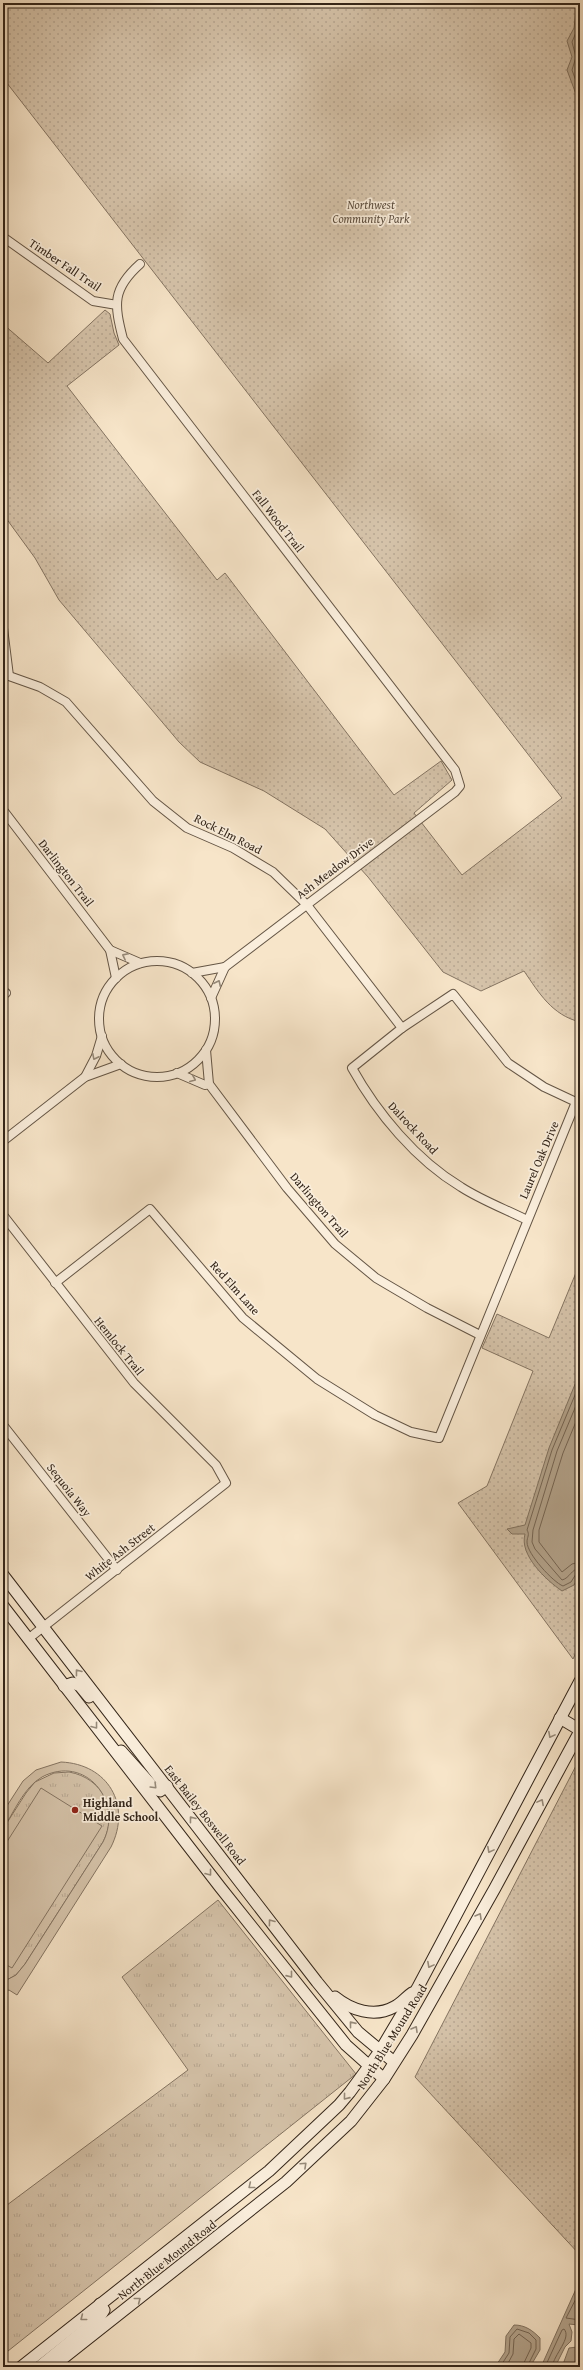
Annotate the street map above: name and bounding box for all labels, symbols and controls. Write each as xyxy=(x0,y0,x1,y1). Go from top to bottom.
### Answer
park label: Northwest Community Park xyxy=(332,196,410,227)
street label: Timber Fall Trail xyxy=(26,234,105,295)
street label: Fall Wood Trail xyxy=(248,486,309,556)
street label: Rock Elm Road xyxy=(191,809,266,858)
street label: Ash Meadow Drive xyxy=(292,833,377,902)
street label: Darlington Trail xyxy=(35,836,98,910)
one-way arrow xyxy=(122,953,129,961)
one-way arrow xyxy=(213,979,221,987)
one-way arrow xyxy=(92,1053,100,1060)
one-way arrow xyxy=(190,1075,197,1083)
street label: Dalrock Road xyxy=(385,1098,443,1158)
street label: Laurel Oak Drive xyxy=(514,1118,563,1201)
street label: Darlington Trail xyxy=(286,1169,353,1241)
street label: Red Elm Lane xyxy=(207,1257,264,1319)
street label: Hemlock Trail xyxy=(91,1313,149,1379)
street label: Sequoia Way xyxy=(43,1459,96,1520)
street label: White Ash Street xyxy=(81,1518,159,1584)
one-way arrow xyxy=(76,1669,83,1676)
one-way arrow xyxy=(90,1721,97,1728)
one-way arrow xyxy=(548,1731,556,1738)
street label: East Bailey Boswell Road xyxy=(161,1761,250,1869)
one-way arrow xyxy=(149,1781,156,1789)
place label: Highland Middle School xyxy=(83,1794,159,1825)
one-way arrow xyxy=(537,1799,544,1806)
marker: Highland Middle School xyxy=(70,1805,80,1815)
one-way arrow xyxy=(189,1817,196,1824)
one-way arrow xyxy=(488,1846,495,1853)
one-way arrow xyxy=(204,1868,211,1875)
one-way arrow xyxy=(474,1913,482,1920)
one-way arrow xyxy=(269,1920,276,1927)
one-way arrow xyxy=(427,1961,435,1968)
one-way arrow xyxy=(285,1970,292,1977)
street label: North Blue Mound Road xyxy=(352,1981,431,2092)
one-way arrow xyxy=(349,2021,356,2029)
one-way arrow xyxy=(410,2026,417,2033)
one-way arrow xyxy=(343,2092,350,2099)
one-way arrow xyxy=(299,2163,307,2170)
one-way arrow xyxy=(249,2181,256,2188)
street label: North Blue Mound Road xyxy=(114,2215,220,2303)
one-way arrow xyxy=(133,2298,140,2305)
one-way arrow xyxy=(80,2313,87,2320)

